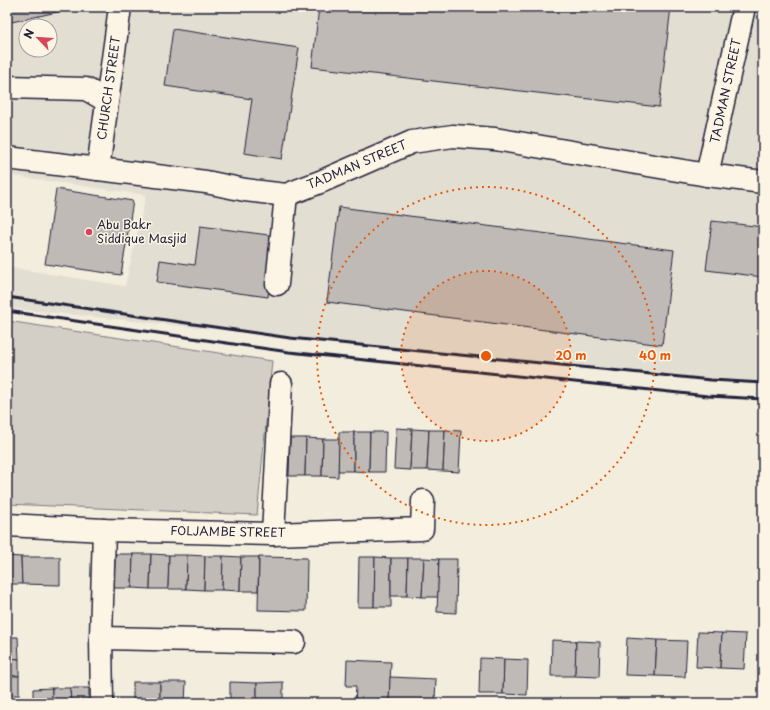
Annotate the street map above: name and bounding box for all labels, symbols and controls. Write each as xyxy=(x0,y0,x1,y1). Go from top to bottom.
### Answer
north arrow xyxy=(18,18,58,58)
text: N xyxy=(19,26,38,41)
street label: CHURCH STREET xyxy=(92,34,124,141)
street label: TADMAN STREET xyxy=(705,36,745,145)
street label: TADMAN STREET xyxy=(304,135,410,193)
place label: Abu Bakr Siddique Masjid xyxy=(97,215,187,247)
marker: Abu Bakr Siddique Masjid xyxy=(84,227,94,237)
text: 20 m xyxy=(555,346,587,364)
text: 40 m xyxy=(639,346,671,364)
centre of rings xyxy=(479,349,493,363)
street label: FOLJAMBE STREET xyxy=(170,521,287,541)

